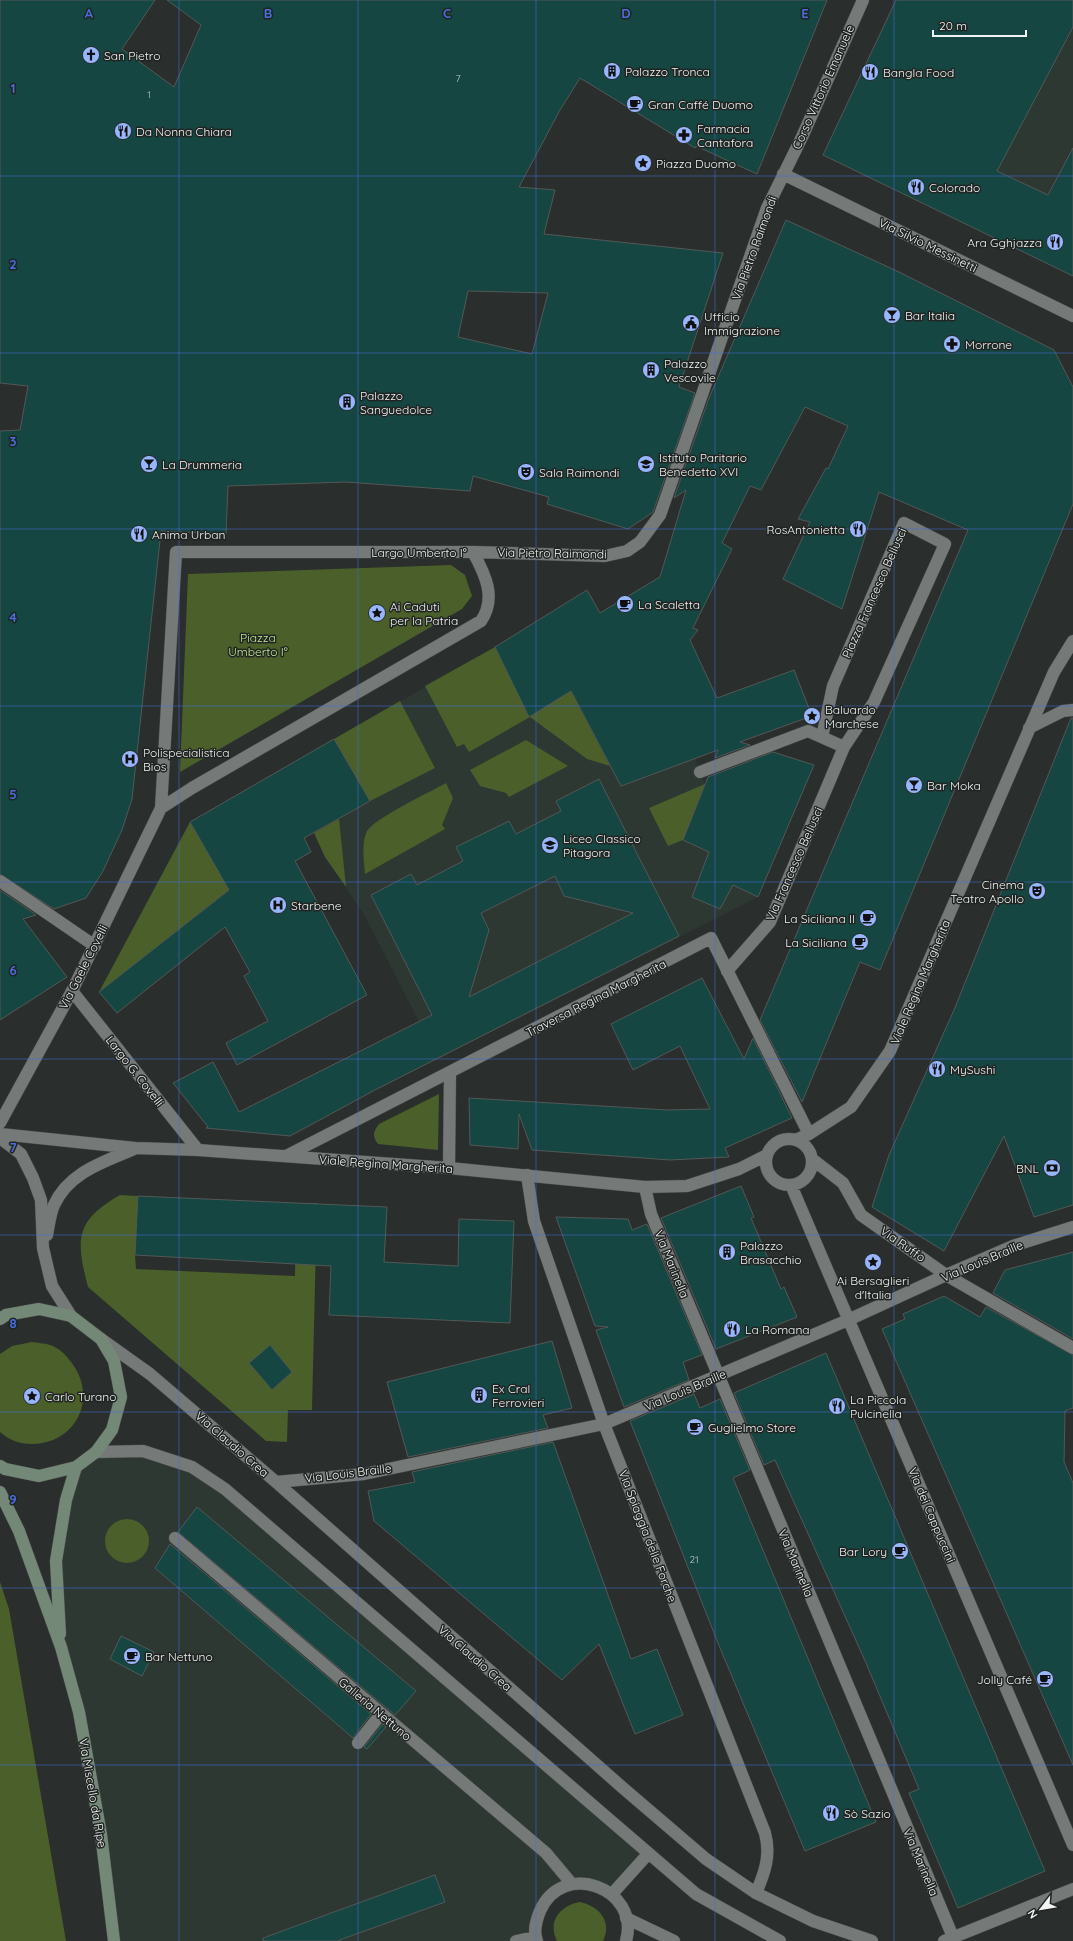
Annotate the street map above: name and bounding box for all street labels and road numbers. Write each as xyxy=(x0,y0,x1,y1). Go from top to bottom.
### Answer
street label: Corso Vittorio Emanuele xyxy=(789,22,857,151)
street label: Via Pietro Raimondi xyxy=(728,194,780,302)
street label: Via Silvio Messinetti xyxy=(877,215,979,275)
street label: Piazza Francesco Bellusci xyxy=(838,526,910,660)
street label: Largo Umberto I° xyxy=(371,545,467,560)
street label: Via Pietro Raimondi xyxy=(497,545,607,561)
street label: Via Francesco Bellusci xyxy=(762,805,826,923)
street label: Viale Regina Margherita xyxy=(887,917,953,1047)
street label: Via Gaele Covelli xyxy=(55,922,111,1012)
street label: Traversa Regina Margherita xyxy=(523,956,669,1040)
street label: Largo G. Covelli xyxy=(103,1033,167,1109)
street label: Viale Regina Margherita xyxy=(319,1152,453,1176)
street label: Via Ruffo xyxy=(878,1223,928,1265)
street label: Via Marinella xyxy=(652,1228,692,1300)
street label: Via Louis Braille xyxy=(939,1237,1025,1285)
street label: Via Louis Braille xyxy=(642,1366,728,1414)
street label: Via Claudio Crea xyxy=(192,1408,272,1480)
street label: Via Louis Braille xyxy=(304,1460,392,1486)
street label: Via dei Cappuccini xyxy=(905,1465,959,1565)
street label: Via Spiaggia delle Forche xyxy=(616,1468,680,1605)
street label: Via Marinella xyxy=(775,1527,817,1599)
street label: Via Claudio Crea xyxy=(435,1622,515,1694)
street label: Galleria Nettuno xyxy=(336,1674,414,1744)
street label: Via Miscello da Ripe xyxy=(76,1737,110,1849)
street label: Via Marinella xyxy=(900,1826,942,1898)

